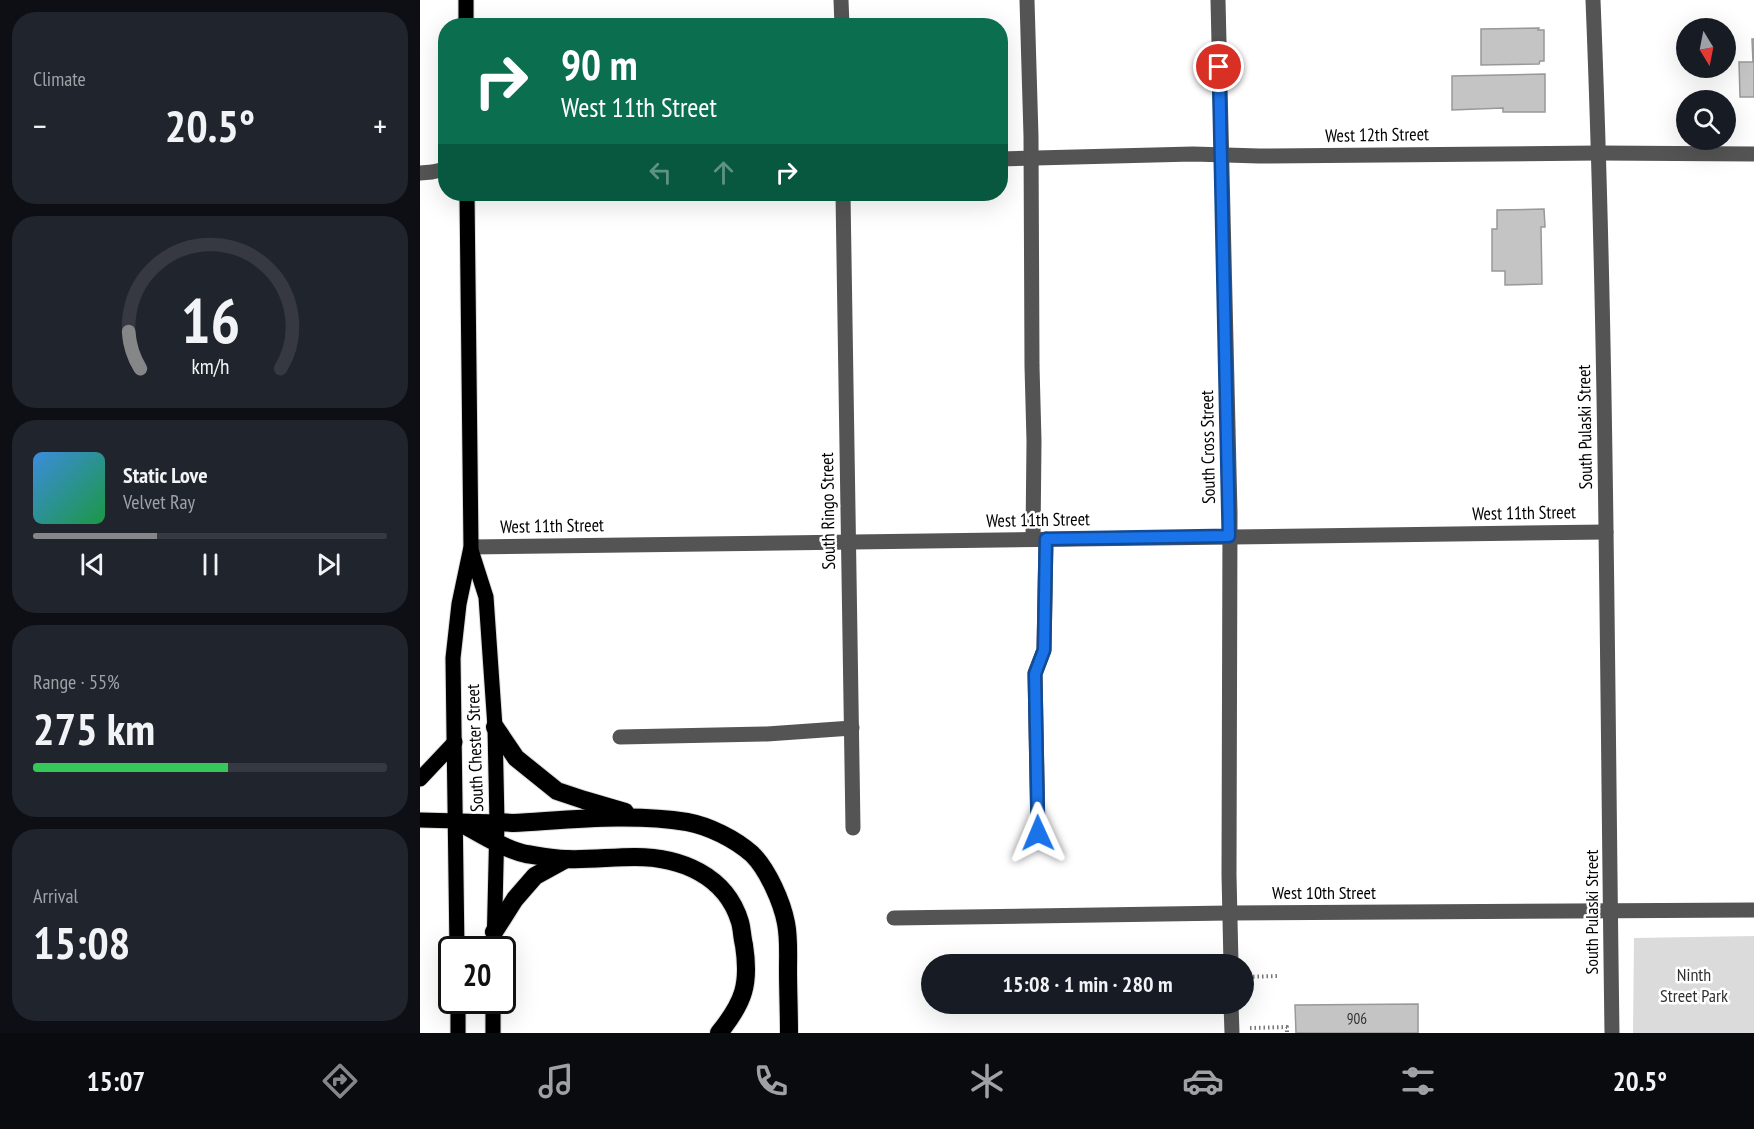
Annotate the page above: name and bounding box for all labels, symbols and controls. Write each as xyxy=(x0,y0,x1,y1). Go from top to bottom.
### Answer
north arrow xyxy=(1676,18,1736,78)
map controls xyxy=(1676,18,1736,150)
text: 90 m xyxy=(561,37,638,92)
pin xyxy=(1193,41,1244,92)
icon: right xyxy=(462,42,540,120)
icon: arrive xyxy=(1202,50,1235,83)
text: Climate xyxy=(33,66,86,92)
text: West 11th Street xyxy=(561,90,717,124)
button: search xyxy=(1676,90,1736,150)
text: 20.5° xyxy=(165,96,255,154)
text: − xyxy=(33,104,47,147)
text: + xyxy=(373,104,387,147)
street label: West 12th Street xyxy=(1325,122,1429,147)
icon: left xyxy=(644,156,677,189)
icon: ahead xyxy=(707,156,740,189)
icon: right xyxy=(770,156,803,189)
text: 16 xyxy=(180,279,240,360)
text: km/h xyxy=(191,353,229,381)
street label: South Pulaski Street xyxy=(1572,364,1597,490)
street label: South Cross Street xyxy=(1195,390,1220,504)
street label: South Ringo Street xyxy=(815,452,840,570)
text: Static Love xyxy=(123,461,208,489)
text: Velvet Ray xyxy=(123,489,195,515)
street label: West 11th Street xyxy=(1472,500,1576,525)
street label: West 11th Street xyxy=(986,507,1090,532)
street label: West 11th Street xyxy=(500,513,604,538)
icon: previous xyxy=(76,548,109,581)
icon: pause xyxy=(194,548,227,581)
icon: next xyxy=(312,548,345,581)
text: Range · 55% xyxy=(33,669,120,695)
street label: South Chester Street xyxy=(461,684,488,812)
text: 275 km xyxy=(33,699,155,757)
position arrow xyxy=(1006,801,1070,865)
street label: South Pulaski Street xyxy=(1580,850,1603,974)
street label: West 10th Street xyxy=(1272,881,1376,904)
text: Arrival xyxy=(33,883,78,909)
text: 15:08 xyxy=(33,913,130,971)
speed limit sign: 20 xyxy=(438,936,516,1014)
park label: Ninth Street Park xyxy=(1660,963,1728,1007)
text: 15:08 · 1 min · 280 m xyxy=(1002,970,1173,998)
house number: 906 xyxy=(1347,1009,1367,1028)
icon: directions xyxy=(319,1060,361,1102)
icon: music xyxy=(535,1060,577,1102)
icon: phone xyxy=(750,1060,792,1102)
icon: climate xyxy=(966,1060,1008,1102)
icon: car xyxy=(1182,1060,1224,1102)
icon: filters xyxy=(1397,1060,1439,1102)
text: 15:07 xyxy=(87,1064,145,1098)
text: 20.5° xyxy=(1613,1064,1667,1098)

